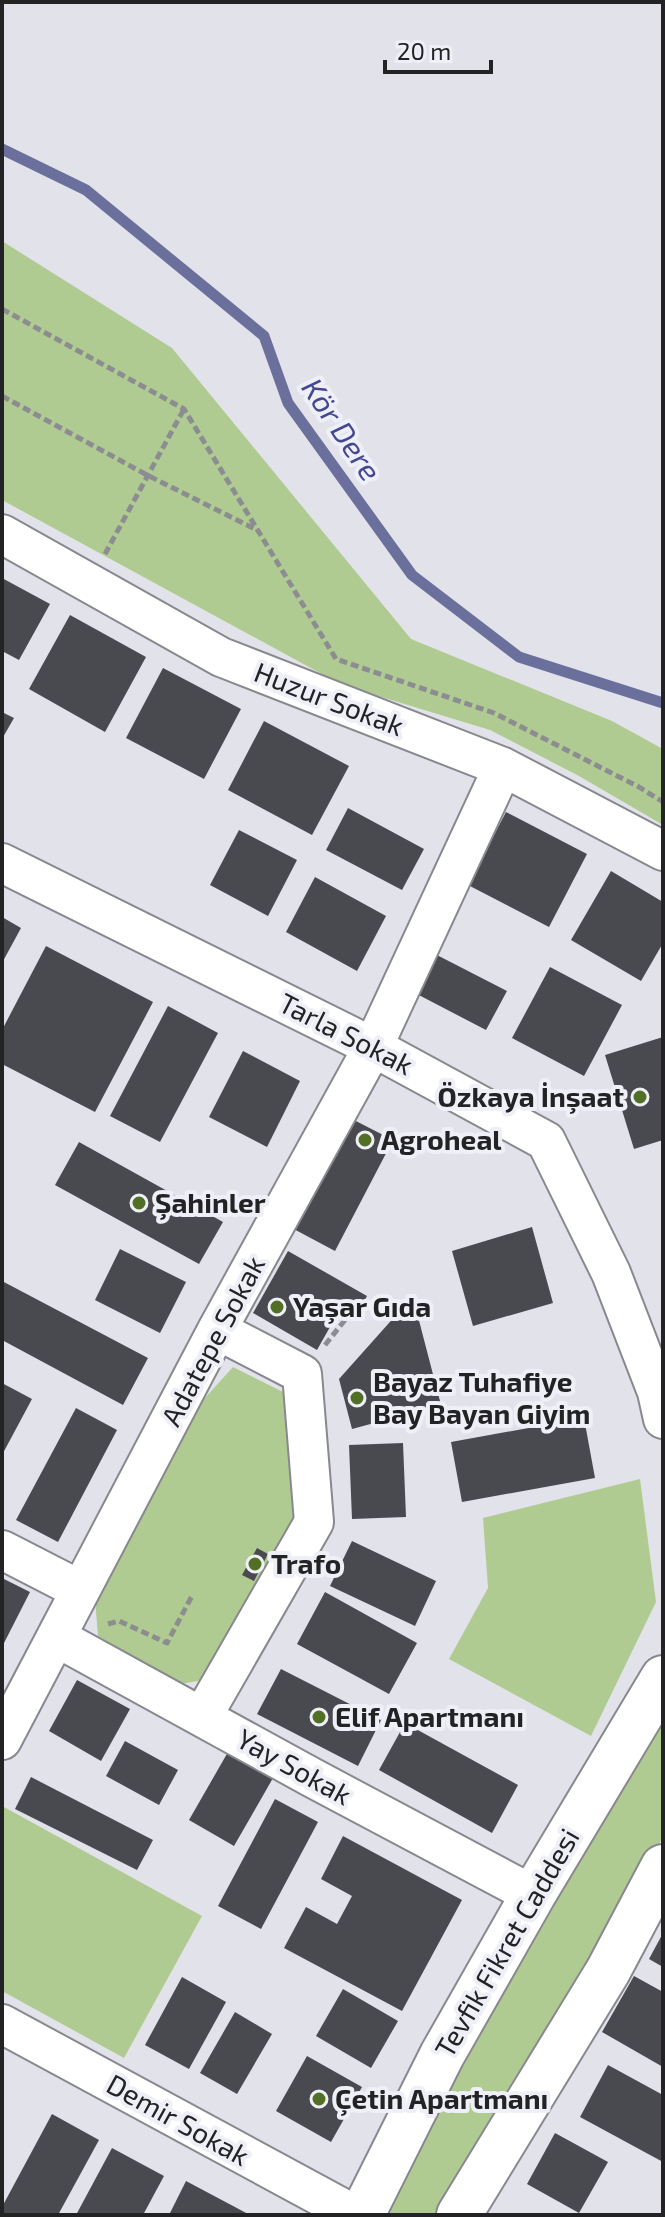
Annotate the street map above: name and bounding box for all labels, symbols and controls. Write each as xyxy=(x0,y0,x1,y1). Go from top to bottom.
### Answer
scale bar xyxy=(385,24,491,74)
text: 20 m xyxy=(397,36,451,65)
water label: Kör Dere xyxy=(295,371,390,487)
street label: Huzur Sokak xyxy=(250,654,409,742)
street label: Tarla Sokak xyxy=(274,985,419,1081)
place label: Özkaya İnşaat xyxy=(438,1079,624,1114)
marker: Özkaya İnşaat xyxy=(631,1088,649,1106)
place label: Agroheal xyxy=(381,1122,502,1156)
marker: Agroheal xyxy=(356,1131,374,1149)
place label: Şahinler xyxy=(155,1185,266,1220)
marker: Şahinler xyxy=(130,1194,148,1212)
street label: Adatepe Sokak xyxy=(153,1250,271,1431)
place label: Yaşar Gıda xyxy=(293,1289,431,1324)
marker: Yaşar Gıda xyxy=(268,1298,286,1316)
place label: Bayaz Tuhafiye Bay Bayan Giyim xyxy=(373,1364,590,1430)
marker: Bayaz Tuhafiye Bay Bayan Giyim xyxy=(348,1389,366,1407)
place label: Trafo xyxy=(271,1546,341,1580)
marker: Trafo xyxy=(246,1555,264,1573)
place label: Elif Apartmanı xyxy=(335,1699,524,1733)
marker: Elif Apartmanı xyxy=(310,1708,328,1726)
street label: Yay Sokak xyxy=(231,1721,358,1811)
street label: Tevfik Fikret Caddesi xyxy=(427,1822,586,2063)
street label: Demir Sokak xyxy=(101,2066,256,2172)
place label: Çetin Apartmanı xyxy=(335,2081,548,2116)
marker: Çetin Apartmanı xyxy=(310,2090,328,2108)

